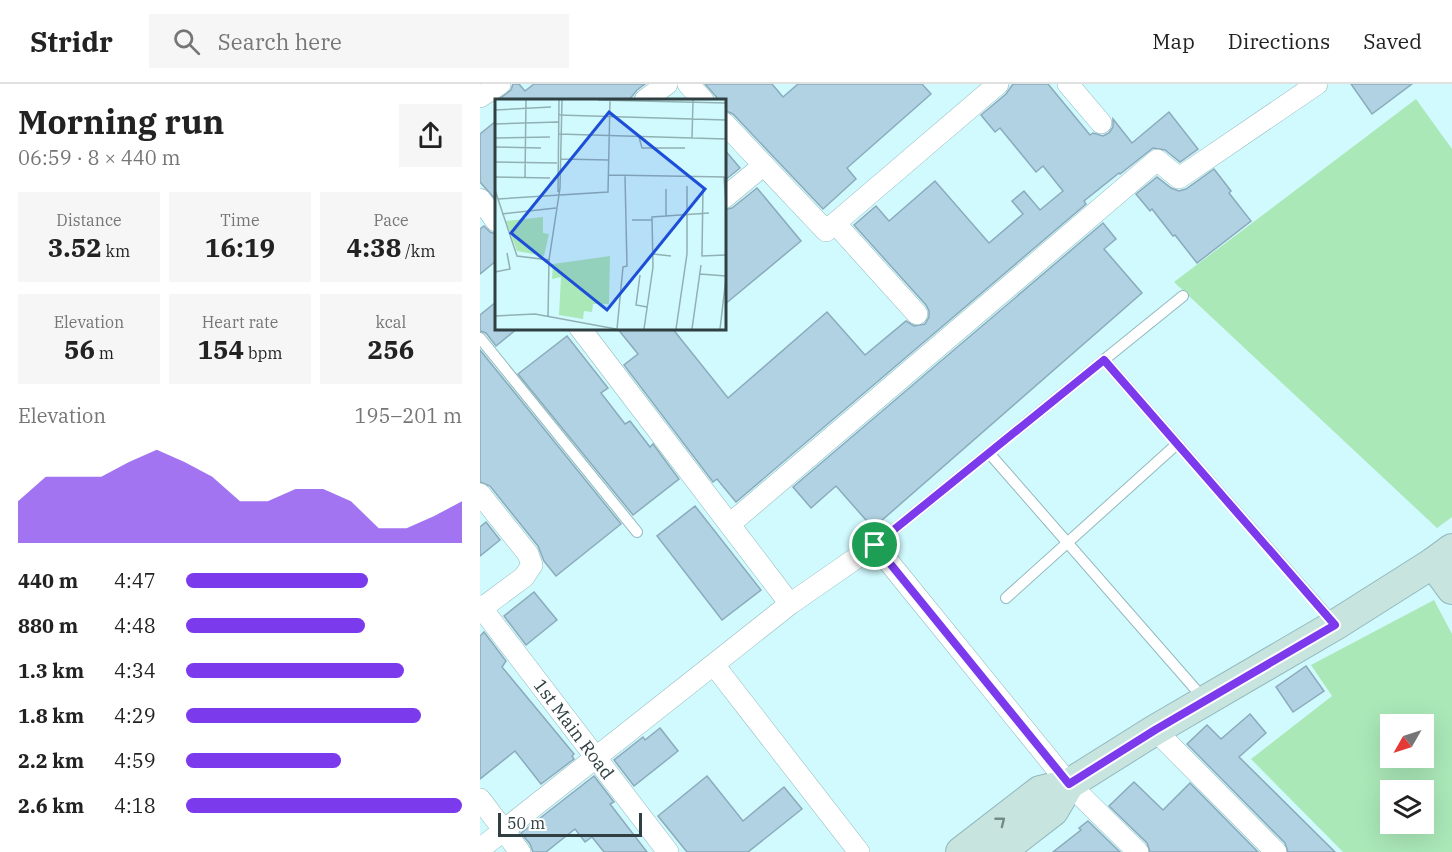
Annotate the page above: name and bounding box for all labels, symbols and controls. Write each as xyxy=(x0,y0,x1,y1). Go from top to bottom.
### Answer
search box xyxy=(149,14,569,68)
text: Stridr xyxy=(30,23,113,60)
icon: search xyxy=(170,25,203,58)
text: Search here xyxy=(218,27,342,56)
text: Map xyxy=(1152,27,1195,55)
text: Directions xyxy=(1228,27,1330,55)
text: Saved xyxy=(1363,27,1422,55)
inset map xyxy=(495,99,726,330)
text: Morning run xyxy=(18,100,224,143)
button: share xyxy=(399,104,462,167)
text: 06:59 · 8 × 440 m xyxy=(18,144,181,171)
text: Distance xyxy=(56,210,122,230)
text: Time xyxy=(220,210,260,230)
text: Pace xyxy=(373,210,409,230)
text: 3.52 xyxy=(48,230,102,264)
text: 16:19 xyxy=(205,230,275,264)
text: 4:38 xyxy=(347,230,401,264)
text: km xyxy=(102,241,130,261)
text: /km xyxy=(401,241,435,261)
text: Elevation xyxy=(54,312,124,332)
text: Heart rate xyxy=(202,312,278,332)
text: kcal xyxy=(376,312,406,332)
text: 56 xyxy=(64,332,95,366)
text: 154 xyxy=(197,332,244,366)
text: 256 xyxy=(368,332,414,366)
text: m xyxy=(95,343,114,363)
text: bpm xyxy=(244,343,283,363)
text: Elevation xyxy=(18,402,106,429)
text: 195–201 m xyxy=(355,402,462,429)
pin xyxy=(849,519,900,570)
icon: arrive xyxy=(858,528,891,561)
text: 440 m xyxy=(18,567,78,594)
text: 4:47 xyxy=(114,567,156,594)
text: 880 m xyxy=(18,612,78,639)
text: 4:48 xyxy=(114,612,156,639)
text: 1.3 km xyxy=(18,657,84,684)
text: 4:34 xyxy=(114,657,156,684)
street label: 1st Main Road xyxy=(529,674,619,784)
text: 1.8 km xyxy=(18,702,84,729)
text: 4:29 xyxy=(114,702,156,729)
north arrow xyxy=(1380,714,1434,768)
map controls xyxy=(1380,714,1434,834)
text: 2.2 km xyxy=(18,747,84,774)
text: 4:59 xyxy=(114,747,156,774)
button: layers xyxy=(1380,780,1434,834)
text: 2.6 km xyxy=(18,792,84,819)
text: 4:18 xyxy=(114,792,156,819)
scale bar xyxy=(498,810,642,838)
text: 50 m xyxy=(507,813,545,833)
one-way arrow xyxy=(994,818,1005,829)

